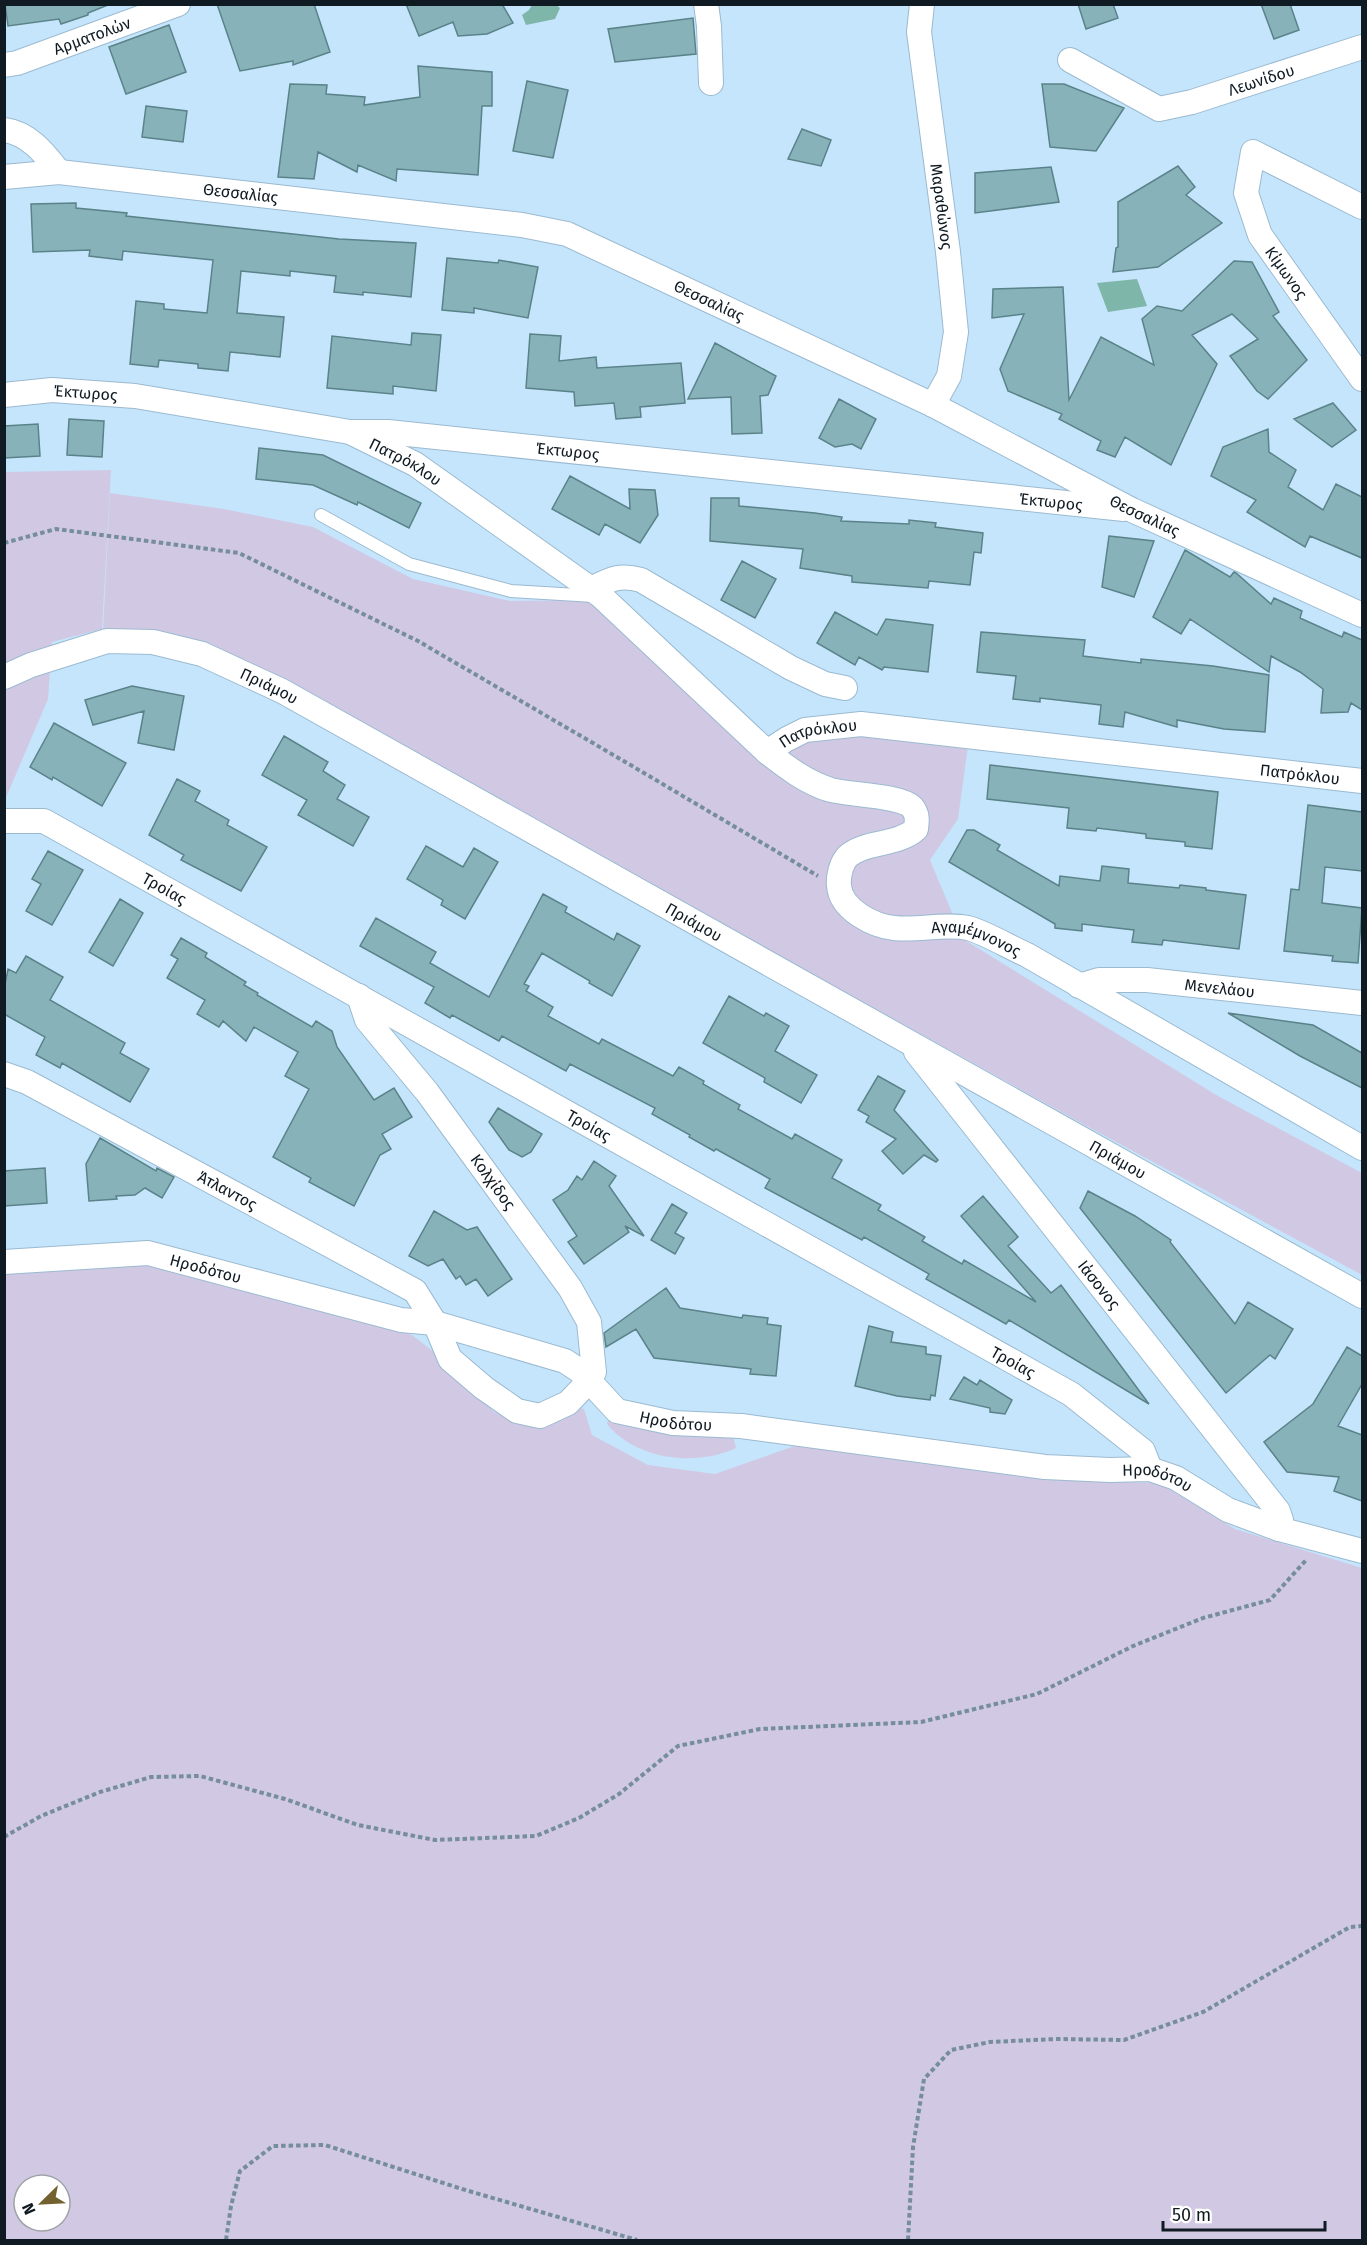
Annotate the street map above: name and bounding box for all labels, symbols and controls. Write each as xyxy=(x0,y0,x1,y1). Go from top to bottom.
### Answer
street label: Αρματολών xyxy=(51,13,133,58)
street label: Λεωνίδου xyxy=(1226,60,1297,99)
street label: Μαραθώνος xyxy=(927,162,957,251)
street label: Θεσσαλίας xyxy=(202,179,280,207)
street label: Κίμωνος xyxy=(1261,242,1312,303)
street label: Θεσσαλίας xyxy=(671,276,748,325)
street label: Έκτωρος xyxy=(53,381,119,404)
street label: Πατρόκλου xyxy=(366,434,446,490)
street label: Έκτωρος xyxy=(535,438,601,464)
street label: Έκτωρος xyxy=(1018,489,1084,514)
street label: Θεσσαλίας xyxy=(1107,490,1183,540)
street label: Πριάμου xyxy=(237,664,302,708)
street label: Πατρόκλου xyxy=(775,715,858,751)
street label: Πατρόκλου xyxy=(1259,760,1341,788)
street label: Τροίας xyxy=(139,868,190,908)
street label: Πριάμου xyxy=(662,898,726,945)
street label: Αγαμέμνονος xyxy=(930,917,1025,960)
street label: Μενελάου xyxy=(1184,975,1256,1001)
street label: Τροίας xyxy=(563,1105,615,1145)
street label: Πριάμου xyxy=(1086,1136,1150,1183)
street label: Κολχίδος xyxy=(467,1151,520,1214)
street label: Άτλαντος xyxy=(195,1166,261,1214)
street label: Ηροδότου xyxy=(168,1250,244,1287)
street label: Ιάσονος xyxy=(1074,1256,1125,1313)
street label: Τροίας xyxy=(988,1342,1039,1382)
street label: Ηροδότου xyxy=(638,1407,713,1434)
street label: Ηροδότου xyxy=(1122,1459,1196,1495)
north arrow xyxy=(12,2173,72,2233)
scale bar xyxy=(1163,2194,1325,2232)
text: N xyxy=(18,2200,40,2218)
text: 50 m xyxy=(1172,2204,1211,2226)

